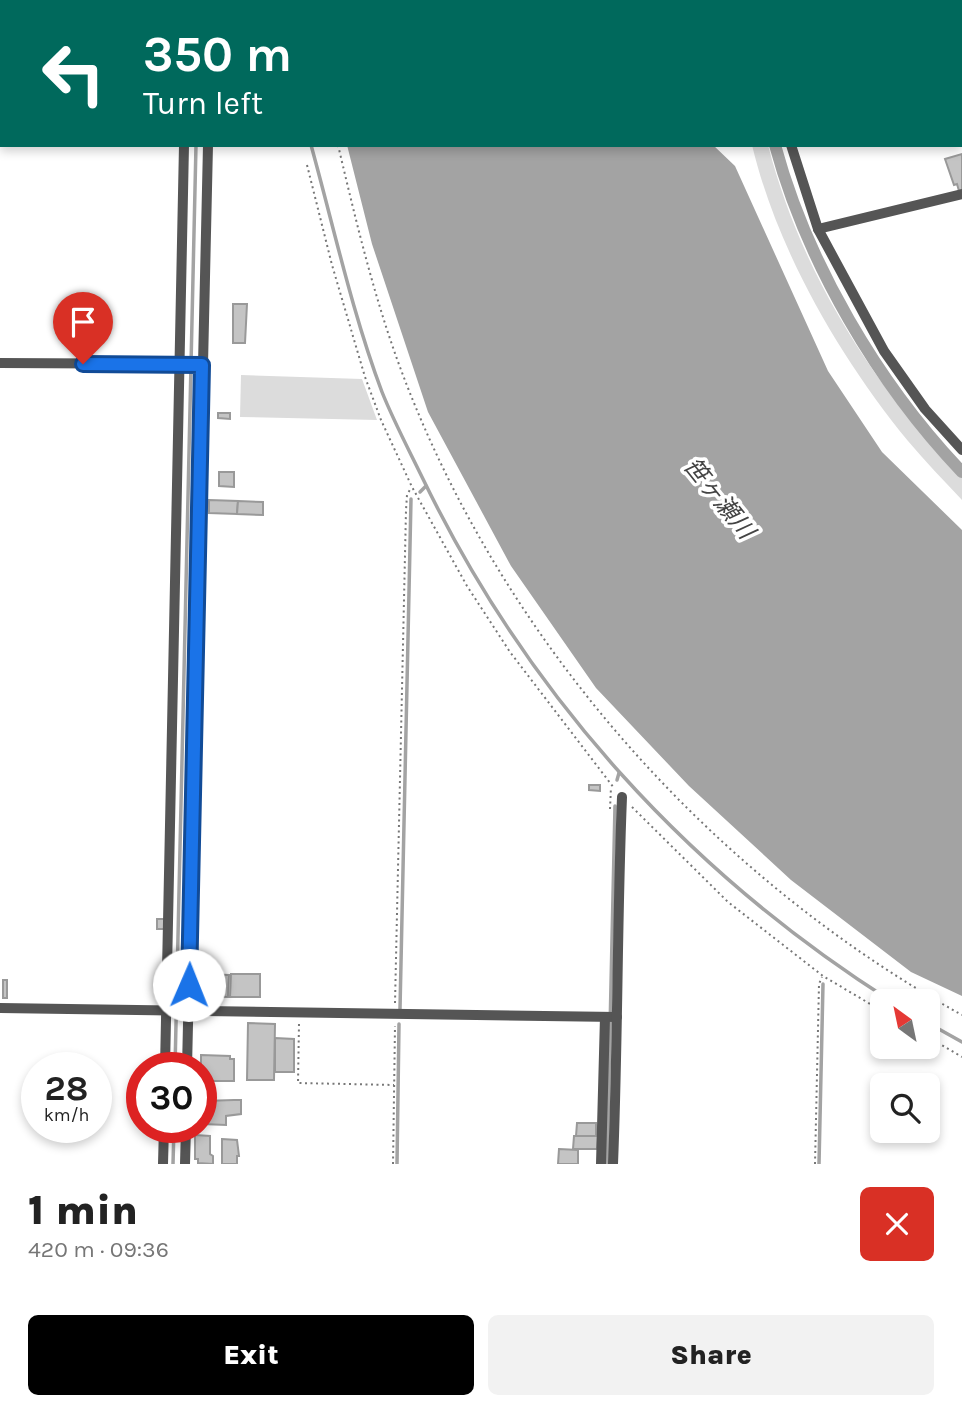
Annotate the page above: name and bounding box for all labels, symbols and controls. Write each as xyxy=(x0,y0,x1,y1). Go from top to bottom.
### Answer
text: 350 m xyxy=(143,26,292,83)
icon: left xyxy=(28,28,119,119)
text: Turn left xyxy=(143,85,263,122)
pin xyxy=(53,292,113,364)
icon: arrive xyxy=(64,303,102,341)
water label: 笹ヶ瀬川 xyxy=(678,452,762,546)
position arrow xyxy=(152,948,226,1022)
north arrow xyxy=(870,989,940,1059)
map controls xyxy=(870,989,940,1143)
speed limit sign: 30 xyxy=(126,1052,217,1143)
text: 28 xyxy=(45,1068,88,1109)
button: search xyxy=(870,1073,940,1143)
text: km/h xyxy=(44,1104,89,1126)
text: 1 min xyxy=(28,1185,138,1235)
button: close xyxy=(860,1187,934,1261)
text: 420 m · 09:36 xyxy=(28,1236,169,1263)
button: Exit xyxy=(28,1315,474,1395)
button: Share xyxy=(488,1315,934,1395)

